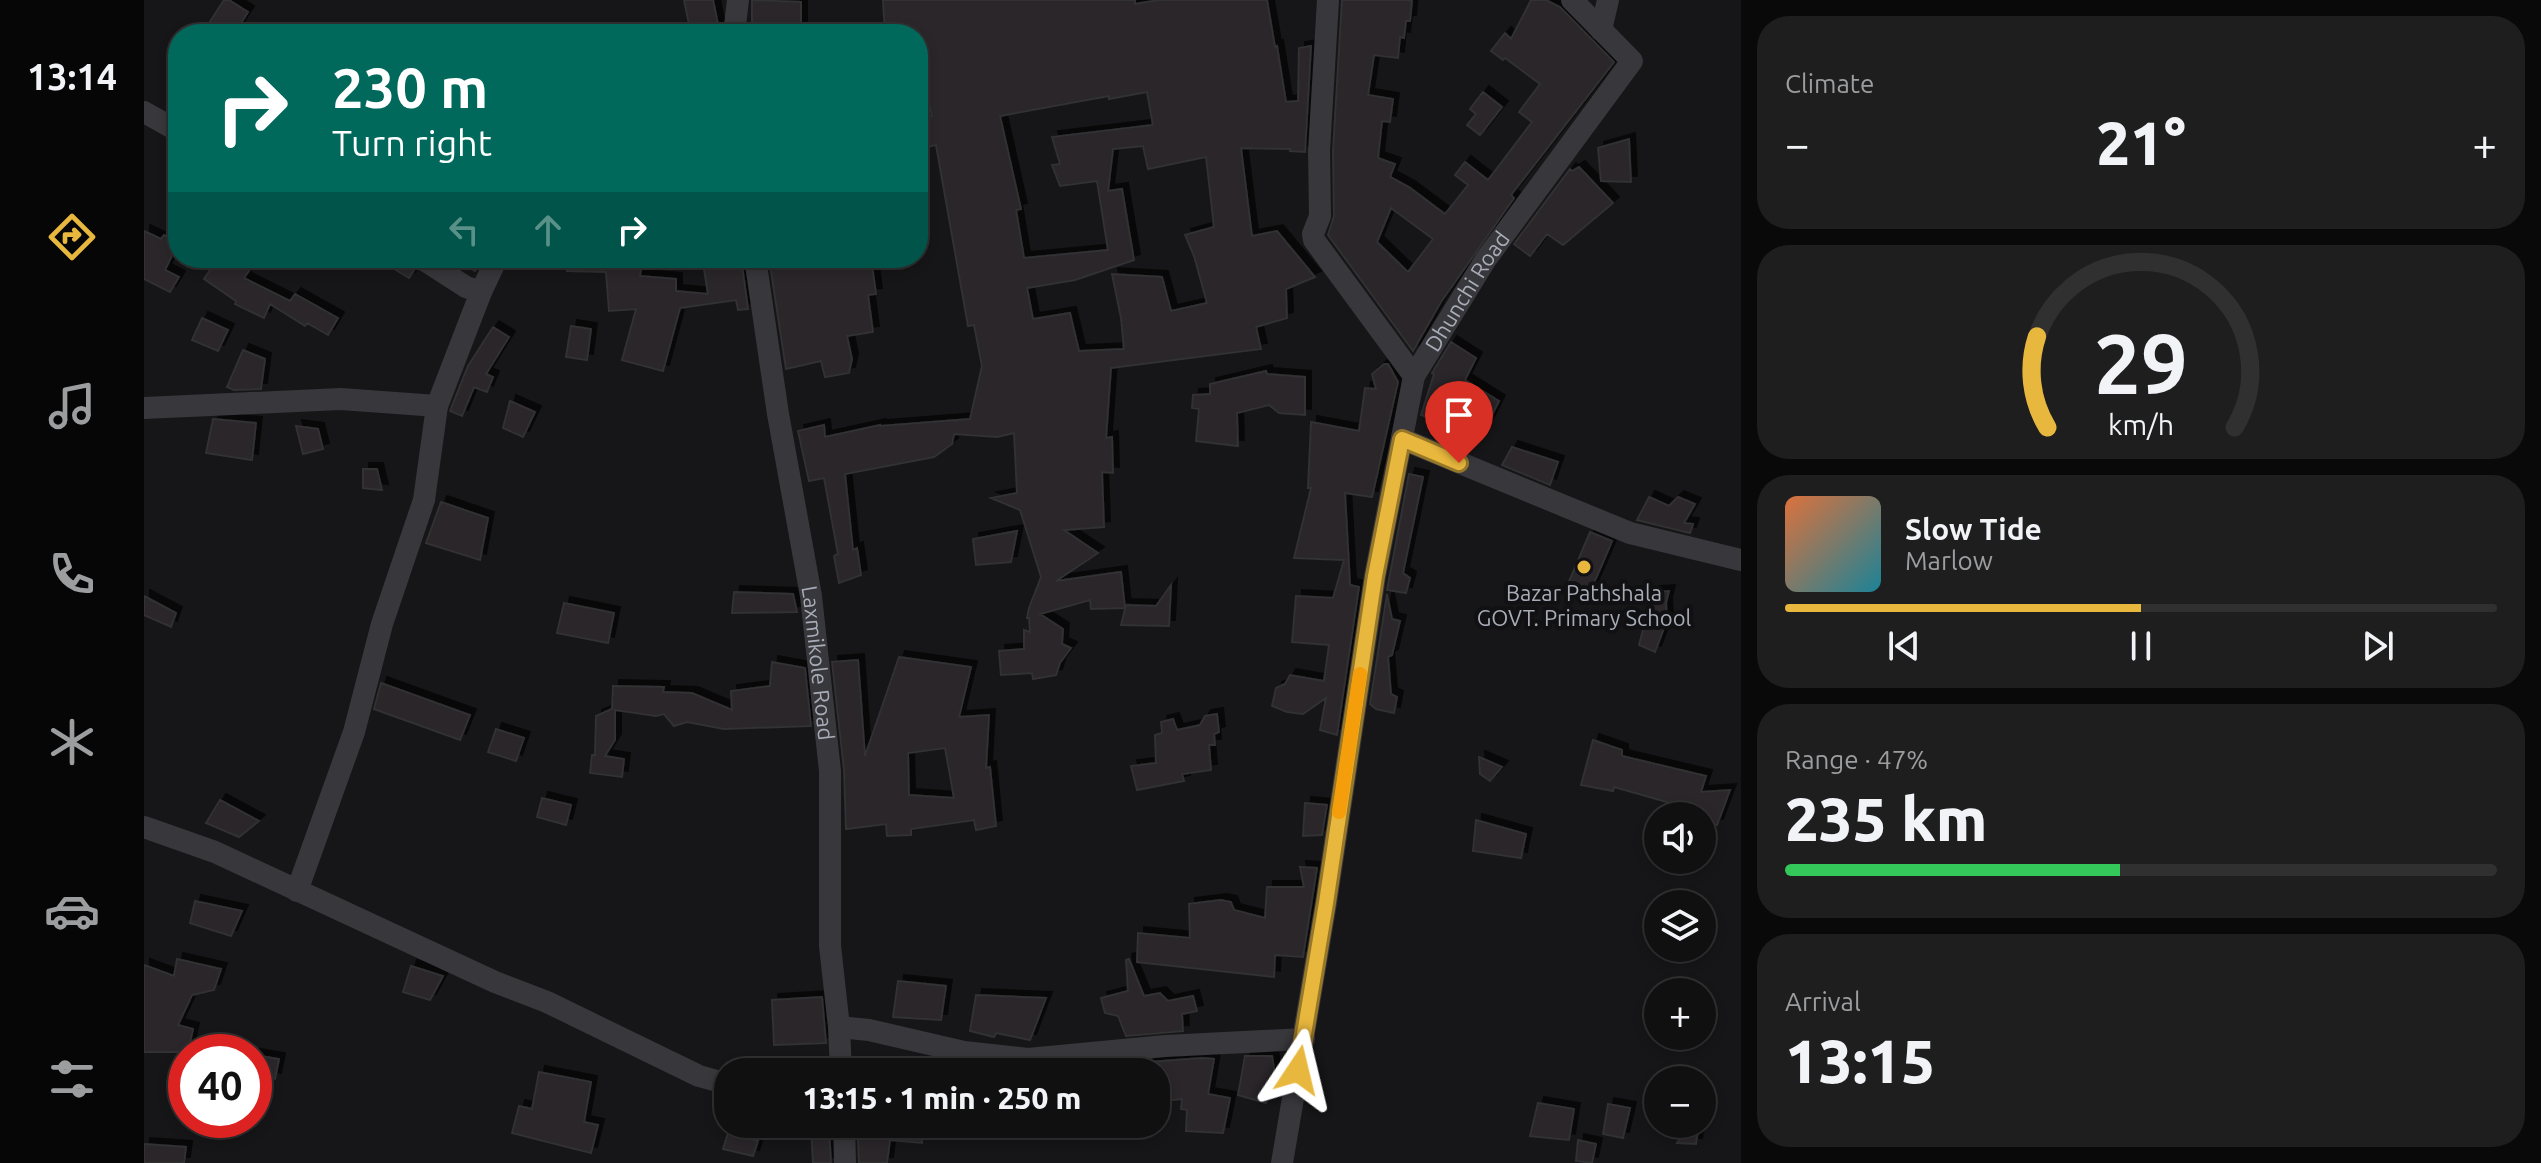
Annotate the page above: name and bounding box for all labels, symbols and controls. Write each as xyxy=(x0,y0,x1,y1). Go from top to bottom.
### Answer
text: 13:14 xyxy=(27,56,117,97)
icon: right xyxy=(200,56,304,160)
text: 230 m xyxy=(332,56,488,119)
text: Climate xyxy=(1785,69,1874,98)
text: 21° xyxy=(2096,109,2186,176)
text: − xyxy=(1785,119,1810,168)
text: + xyxy=(2472,119,2497,168)
text: Turn right xyxy=(332,122,492,163)
icon: left xyxy=(442,208,486,252)
icon: ahead xyxy=(526,208,570,252)
icon: right xyxy=(610,208,654,252)
icon: directions xyxy=(44,209,100,265)
street label: Dhunchi Road xyxy=(1419,226,1514,356)
text: 29 xyxy=(2094,316,2188,410)
icon: music xyxy=(44,378,100,434)
pin xyxy=(1425,381,1493,463)
icon: arrive xyxy=(1437,393,1481,437)
text: km/h xyxy=(2108,408,2174,440)
text: Slow Tide xyxy=(1905,512,2042,546)
icon: phone xyxy=(44,546,100,602)
text: Marlow xyxy=(1905,546,1993,575)
marker: Bazar Pathshala GOVT. Primary School xyxy=(1575,558,1593,576)
place label: Bazar Pathshala GOVT. Primary School xyxy=(1477,580,1692,630)
street label: Laxmikole Road xyxy=(797,584,840,741)
icon: previous xyxy=(1882,624,1926,668)
icon: pause xyxy=(2119,624,2163,668)
icon: next xyxy=(2356,624,2400,668)
icon: climate xyxy=(44,714,100,770)
text: Range · 47% xyxy=(1785,745,1928,774)
text: 235 km xyxy=(1785,785,1987,852)
map controls xyxy=(1644,802,1716,1138)
button: sound xyxy=(1644,802,1716,874)
icon: car xyxy=(44,883,100,939)
button: layers xyxy=(1644,890,1716,962)
button: + xyxy=(1644,978,1716,1050)
text: Arrival xyxy=(1785,987,1861,1016)
text: 13:15 xyxy=(1785,1027,1935,1094)
position arrow xyxy=(1256,1028,1340,1112)
speed limit sign: 40 xyxy=(168,1034,272,1138)
icon: filters xyxy=(44,1051,100,1107)
button: − xyxy=(1644,1066,1716,1138)
text: 13:15 · 1 min · 250 m xyxy=(803,1081,1081,1115)

